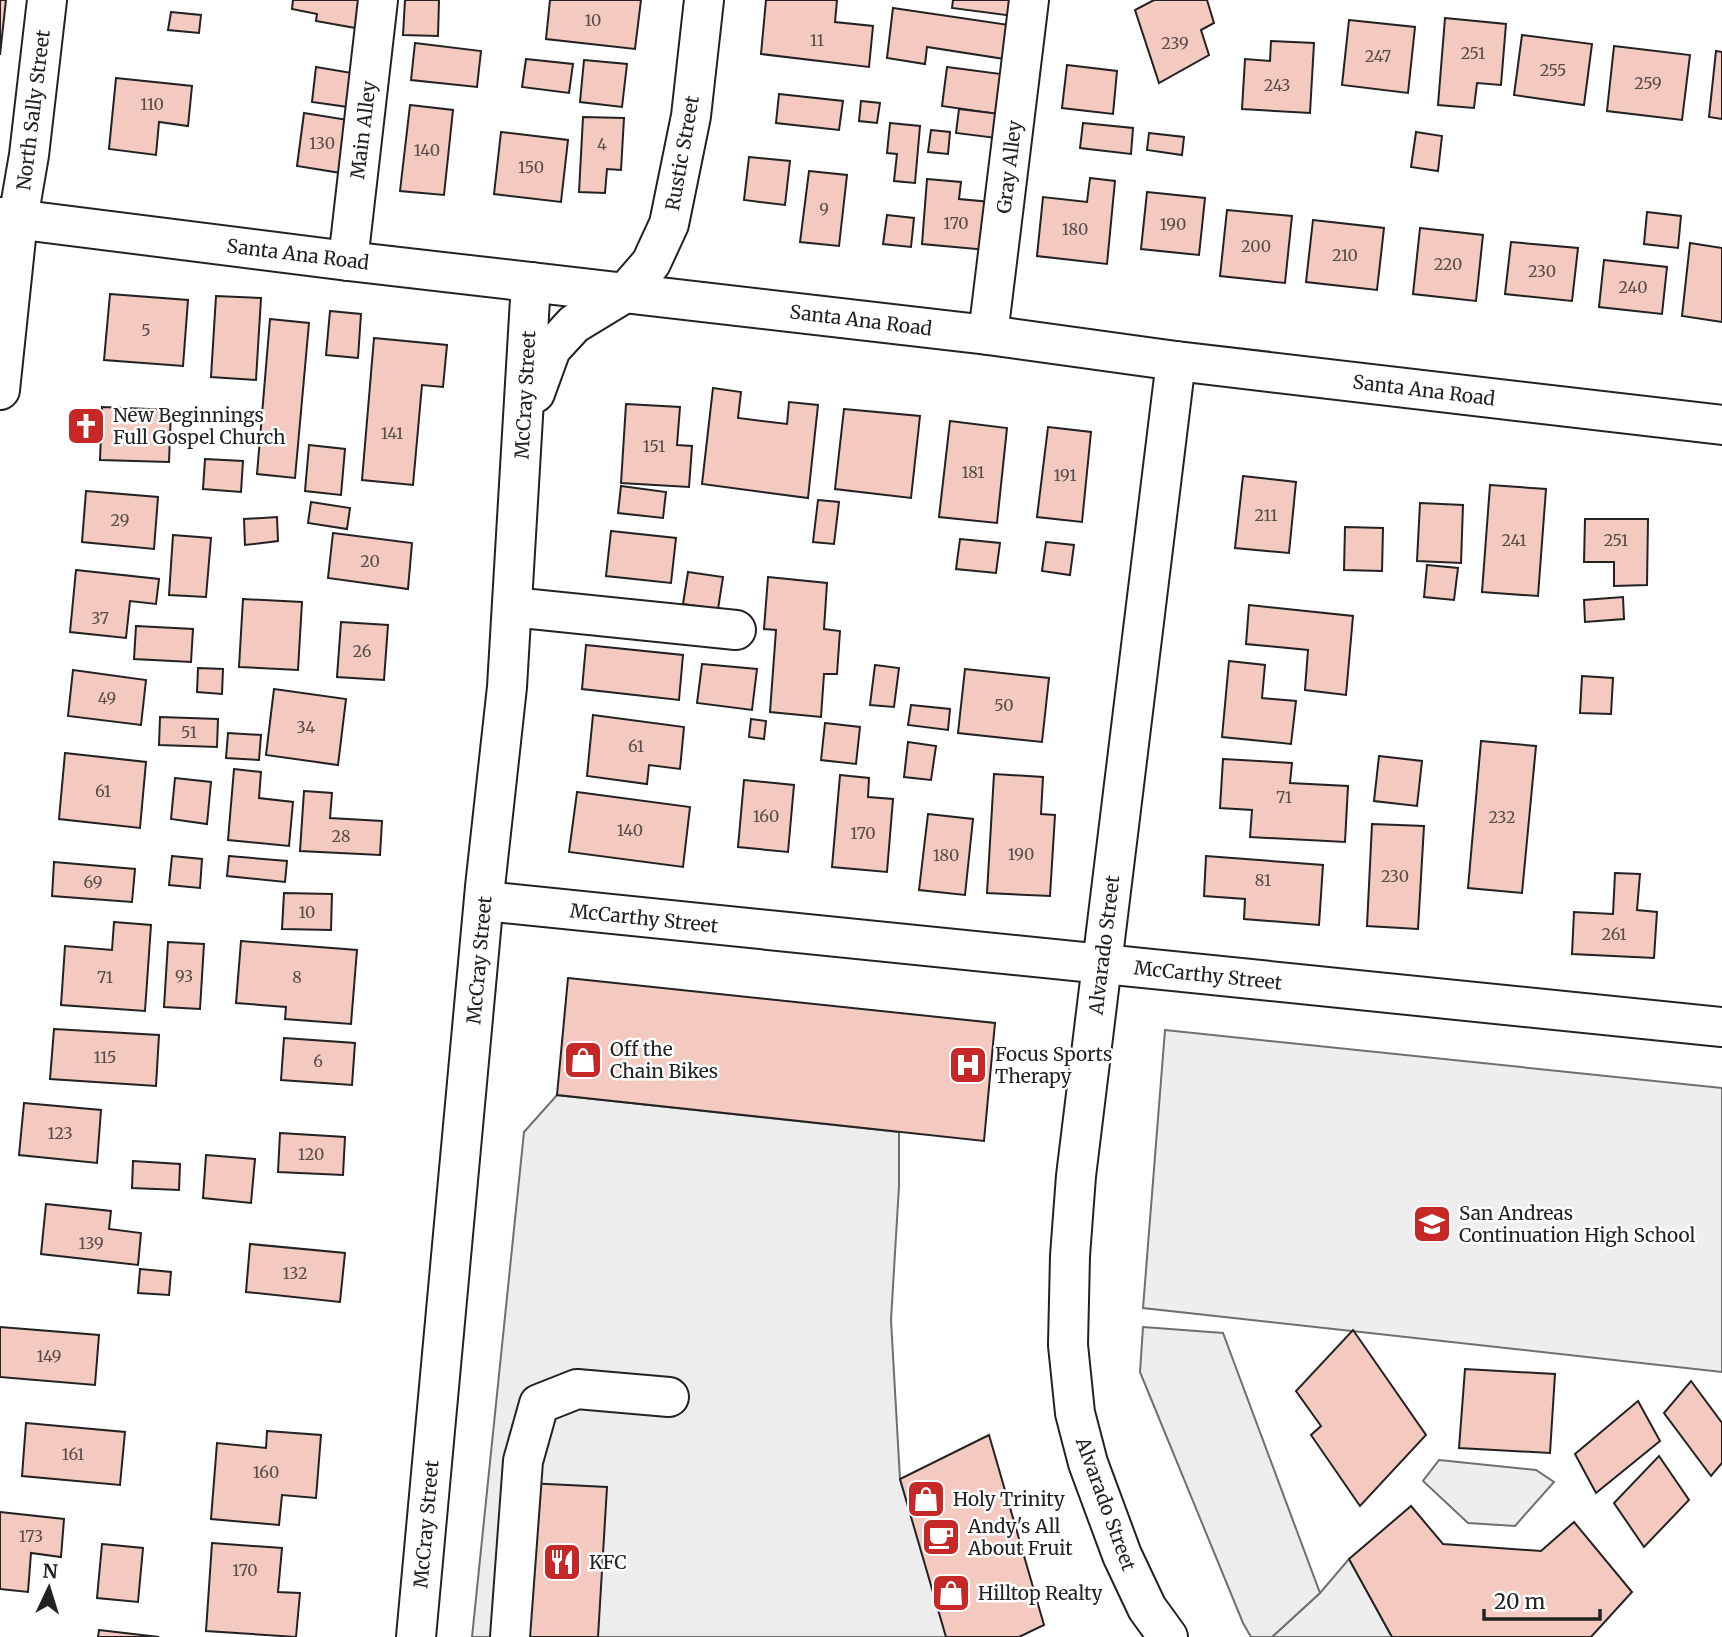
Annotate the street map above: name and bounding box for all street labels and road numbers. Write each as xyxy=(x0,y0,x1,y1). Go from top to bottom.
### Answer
street label: North Sally Street xyxy=(11,28,55,192)
street label: Main Alley xyxy=(345,80,381,180)
street label: Rustic Street xyxy=(660,93,704,212)
street label: Gray Alley xyxy=(991,119,1027,215)
street label: Santa Ana Road xyxy=(225,233,371,275)
street label: Santa Ana Road xyxy=(788,299,934,341)
street label: McCray Street xyxy=(510,330,540,460)
street label: Santa Ana Road xyxy=(1351,369,1497,411)
street label: Alvarado Street xyxy=(1083,873,1125,1017)
street label: McCray Street xyxy=(461,894,497,1025)
street label: McCarthy Street xyxy=(569,898,720,938)
street label: McCarthy Street xyxy=(1133,955,1284,995)
street label: Alvarado Street xyxy=(1070,1433,1141,1575)
street label: McCray Street xyxy=(408,1458,444,1589)

